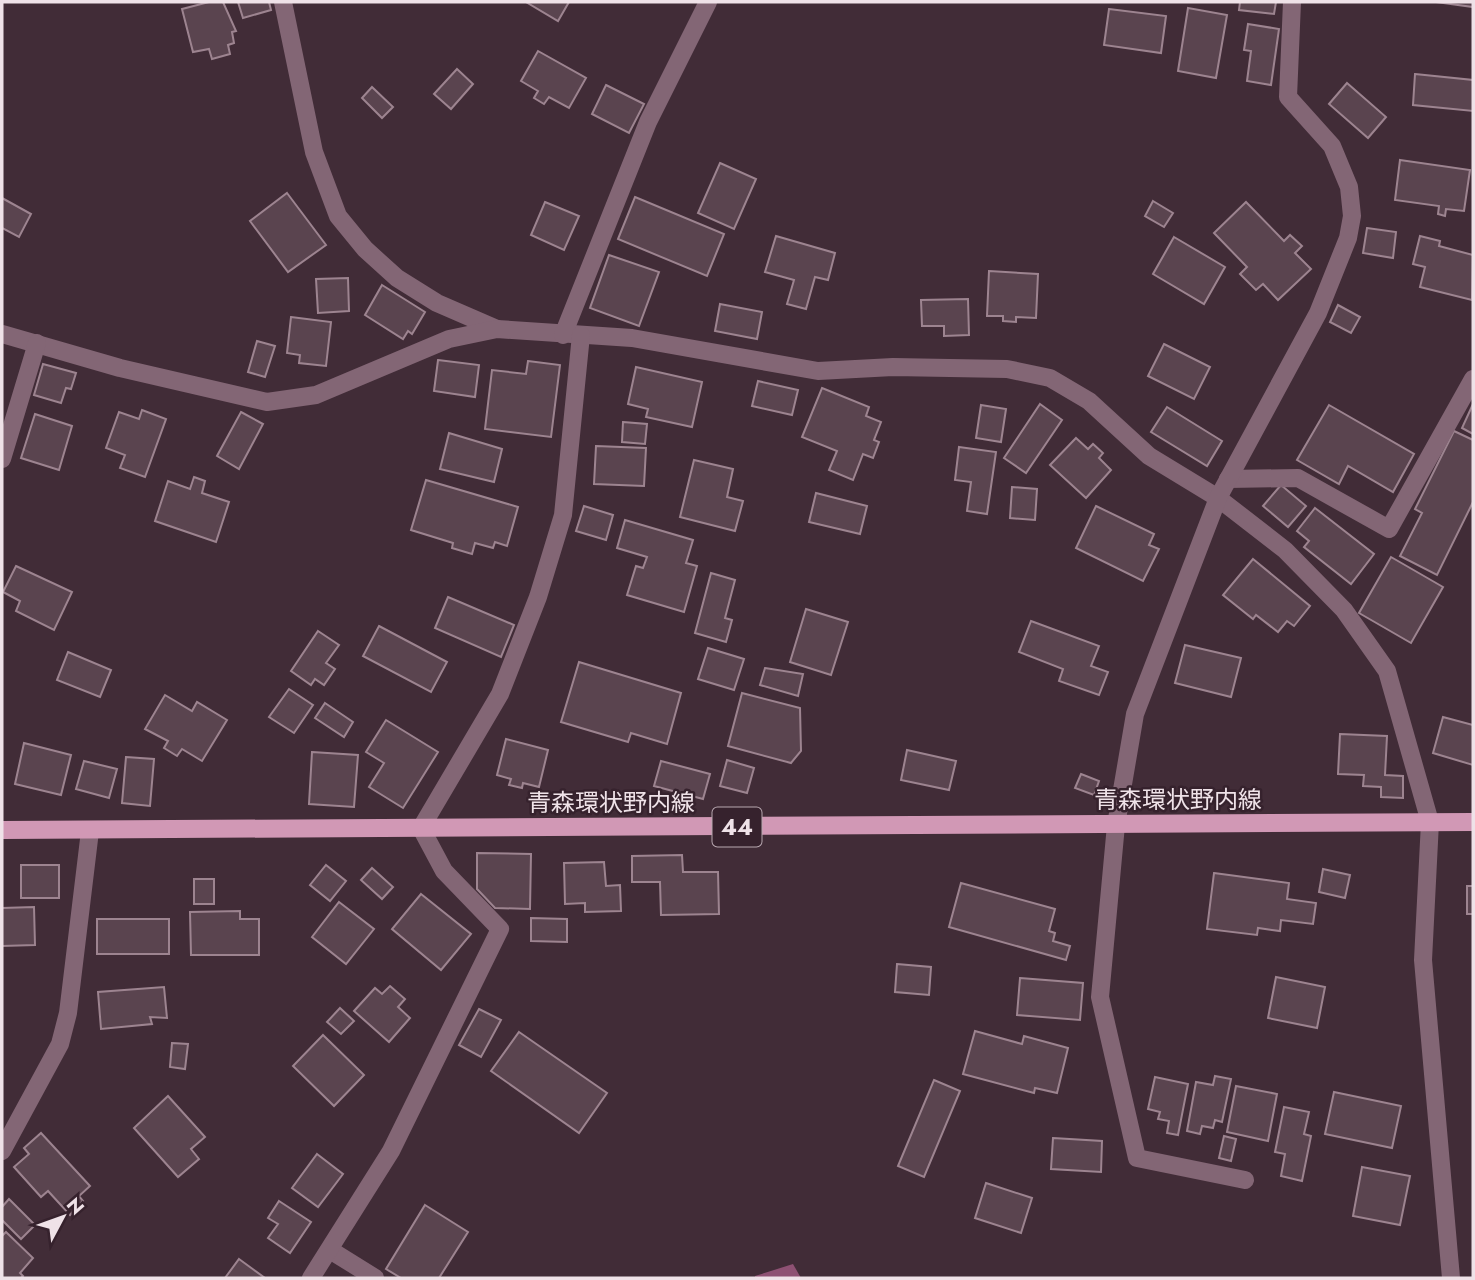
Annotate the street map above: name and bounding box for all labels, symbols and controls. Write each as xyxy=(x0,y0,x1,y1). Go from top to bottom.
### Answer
street label: 青森環状野内線 xyxy=(1094,782,1262,817)
street label: 青森環状野内線 xyxy=(527,785,695,820)
road number: 44 xyxy=(712,807,762,846)
north arrow xyxy=(28,1182,98,1252)
text: N xyxy=(60,1192,91,1221)

